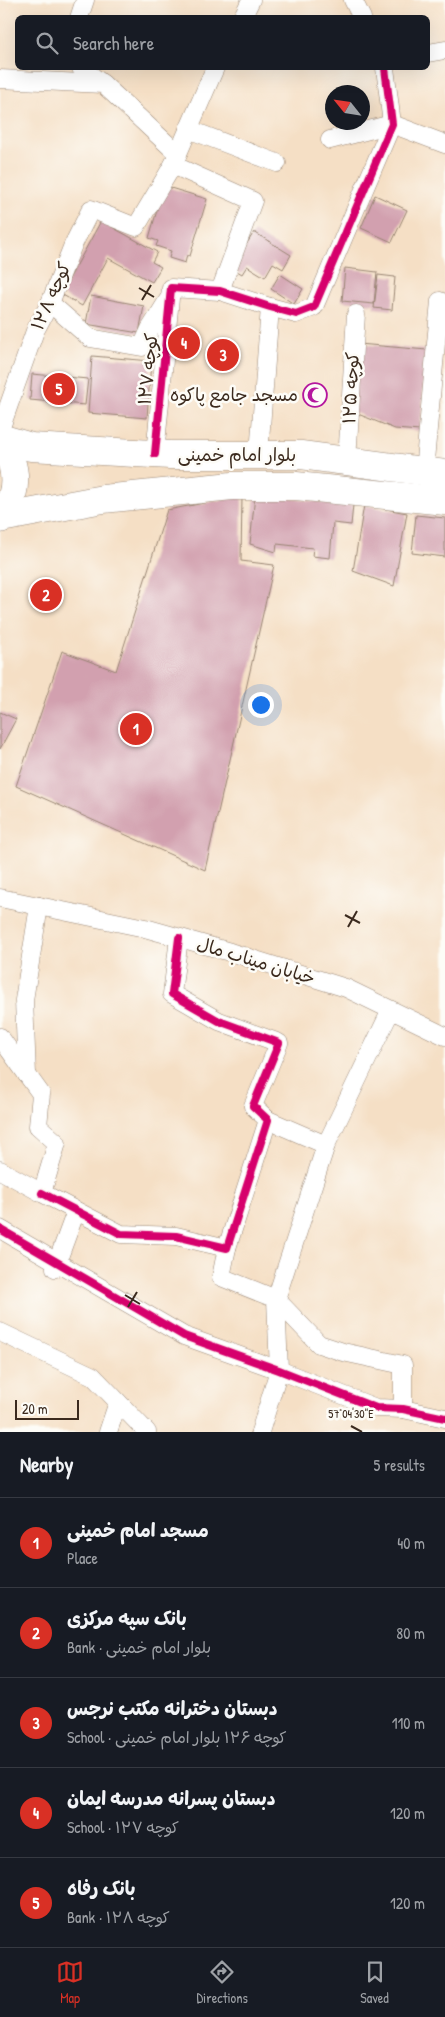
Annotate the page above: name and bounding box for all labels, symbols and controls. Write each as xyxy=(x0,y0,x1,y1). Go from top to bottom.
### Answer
search box xyxy=(15,15,430,70)
icon: search xyxy=(33,29,61,57)
text: Search here xyxy=(73,30,154,56)
north arrow xyxy=(325,85,370,130)
street label: کوچه ۱۲۸ xyxy=(24,258,77,334)
pin: 4 xyxy=(168,324,200,362)
street label: کوچه ۱۲۷ xyxy=(131,331,164,406)
pin: 3 xyxy=(207,336,239,374)
street label: کوچه ۱۲۵ xyxy=(336,351,365,425)
pin: 5 xyxy=(43,370,75,408)
place label: مسجد جامع پاکوه xyxy=(170,382,298,408)
mosque icon: مسجد جامع پاکوه xyxy=(302,382,328,408)
street label: بلوار امام خمینی xyxy=(178,442,296,469)
pin: 2 xyxy=(30,576,62,614)
your location xyxy=(248,692,274,718)
pin: 1 xyxy=(120,710,152,748)
street label: خیابان میناب مال xyxy=(194,931,318,990)
scale bar xyxy=(15,1397,79,1420)
text: 20 m xyxy=(22,1399,48,1418)
text: 57°04'30"E xyxy=(328,1405,374,1422)
text: Nearby xyxy=(20,1450,73,1479)
text: 5 results xyxy=(374,1454,425,1476)
text: مسجد امام خمینی xyxy=(67,1517,209,1543)
text: 1 xyxy=(33,1532,39,1554)
text: 40 m xyxy=(397,1532,425,1554)
text: Place xyxy=(67,1547,98,1569)
text: بانک سپه مرکزی xyxy=(67,1605,187,1631)
text: 2 xyxy=(32,1622,40,1644)
text: 80 m xyxy=(396,1622,425,1644)
text: Bank · بلوار امام خمینی xyxy=(67,1636,211,1658)
text: دبستان دخترانه مکتب نرجس xyxy=(67,1695,278,1721)
text: 3 xyxy=(32,1712,40,1734)
text: 110 m xyxy=(392,1712,425,1734)
text: School · کوچه ۱۲۶ بلوار امام خمینی xyxy=(67,1726,287,1748)
text: دبستان پسرانه مدرسه ایمان xyxy=(67,1785,276,1811)
text: 4 xyxy=(33,1802,39,1824)
text: 120 m xyxy=(390,1802,425,1824)
text: School · کوچه ۱۲۷ xyxy=(67,1816,179,1838)
text: بانک رفاه xyxy=(67,1875,135,1901)
text: 5 xyxy=(33,1892,39,1914)
text: 120 m xyxy=(390,1892,425,1914)
text: Bank · کوچه ۱۲۸ xyxy=(67,1906,170,1928)
tab: Map xyxy=(56,1958,84,2007)
tab: Directions xyxy=(196,1958,248,2007)
tab: Saved xyxy=(360,1958,389,2007)

